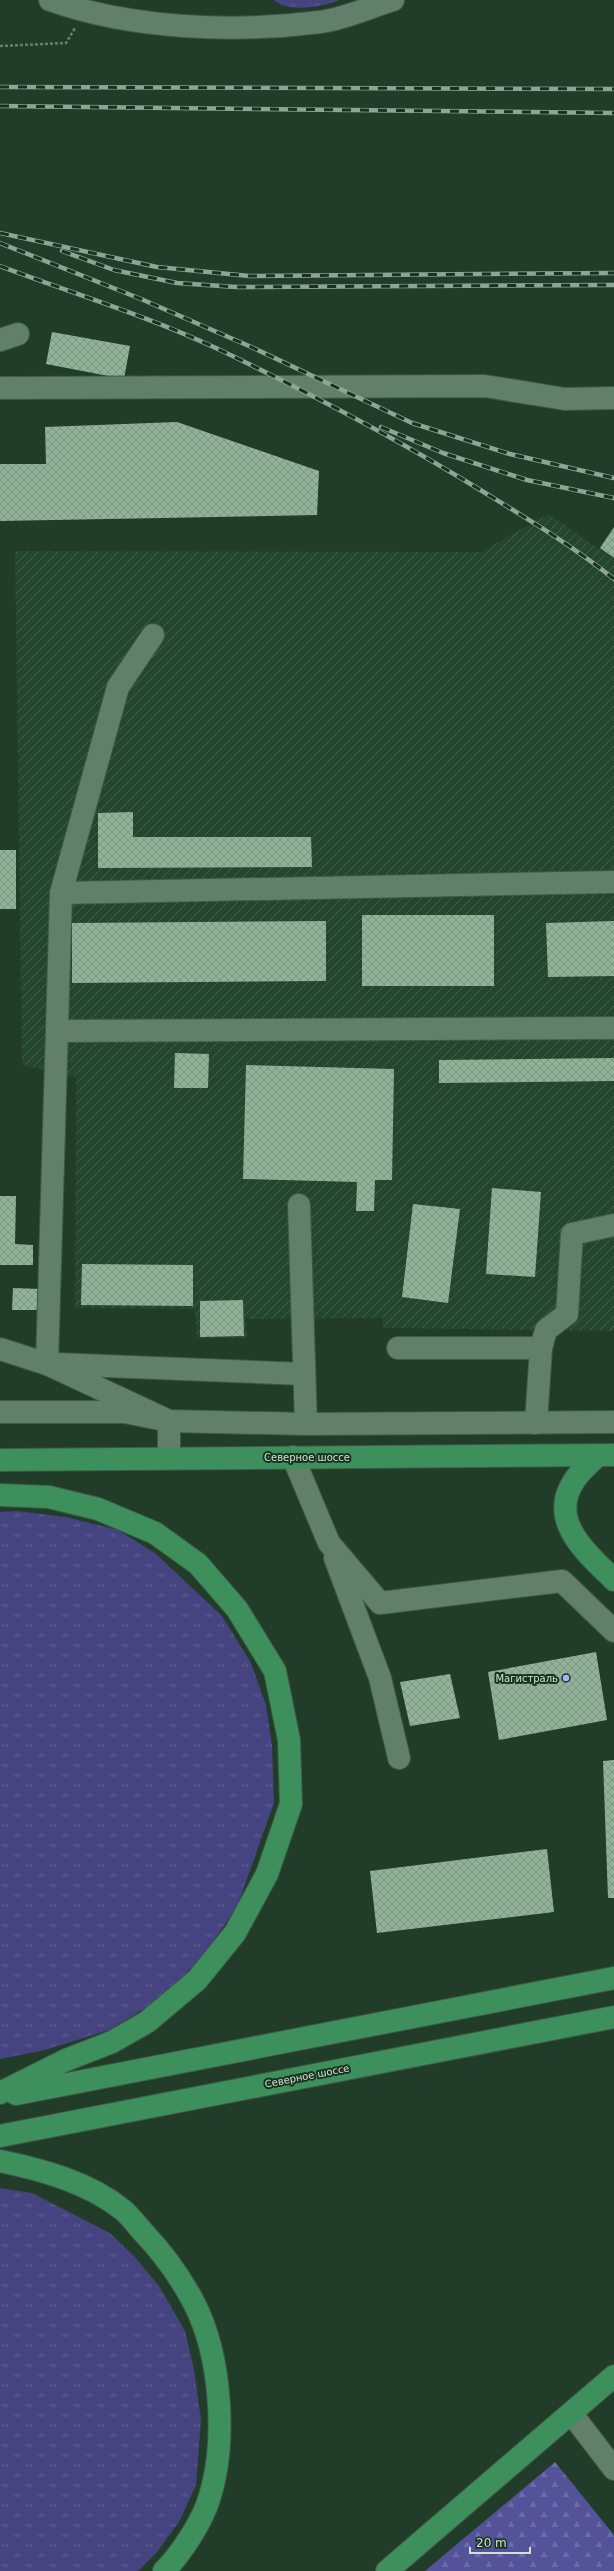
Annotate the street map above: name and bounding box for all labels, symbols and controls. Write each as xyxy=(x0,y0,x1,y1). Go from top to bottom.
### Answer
street label: Северное шоссе xyxy=(264,1452,350,1463)
place label: Магистраль xyxy=(495,1673,558,1684)
marker: Магистраль xyxy=(561,1673,571,1683)
street label: Северное шоссе xyxy=(264,2062,350,2090)
scale bar xyxy=(470,2529,530,2555)
text: 20 m xyxy=(476,2536,507,2550)

